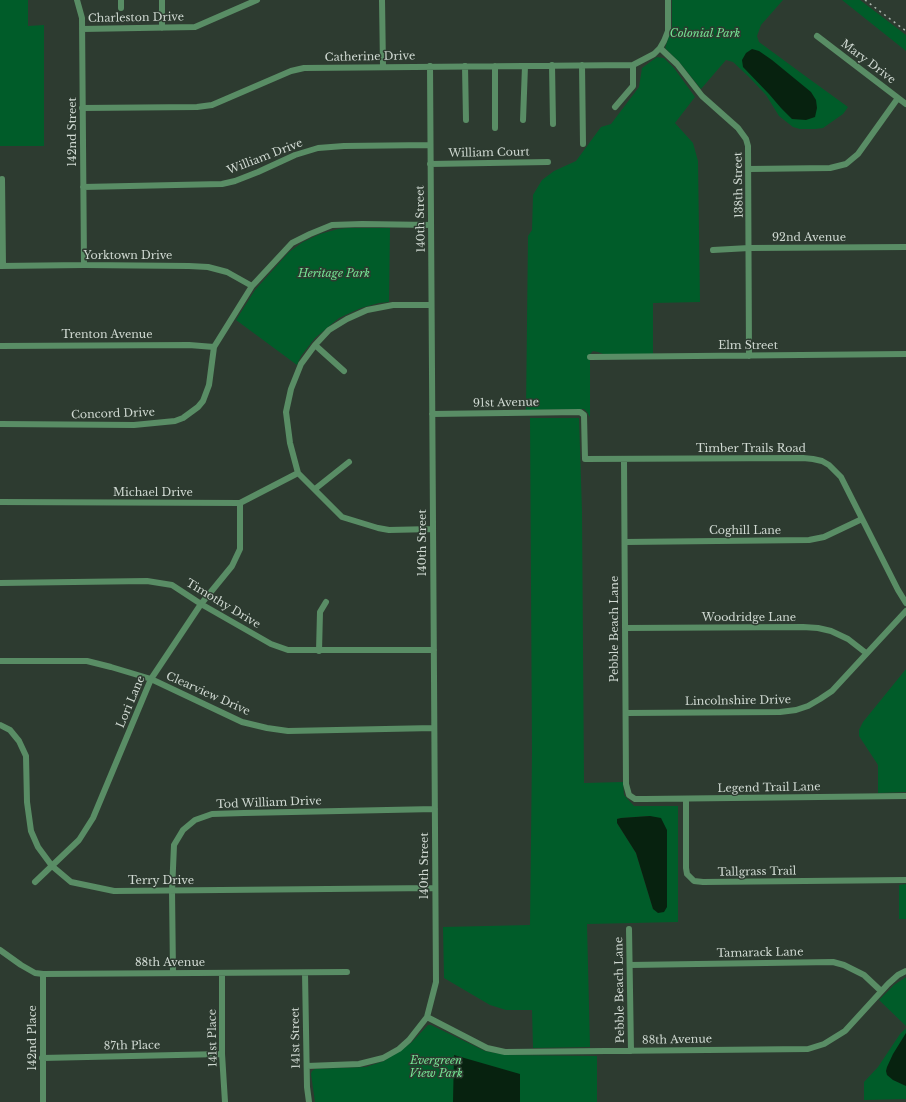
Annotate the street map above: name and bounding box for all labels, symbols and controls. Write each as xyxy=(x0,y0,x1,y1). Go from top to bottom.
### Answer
street label: Charleston Drive xyxy=(88,11,184,25)
park label: Colonial Park xyxy=(670,27,740,41)
street label: Mary Drive xyxy=(838,37,898,87)
street label: Catherine Drive xyxy=(325,50,415,64)
street label: 142nd Street xyxy=(66,97,80,167)
street label: William Drive xyxy=(225,137,305,177)
street label: William Court xyxy=(448,146,530,160)
street label: 138th Street xyxy=(732,152,746,218)
street label: 140th Street xyxy=(414,185,428,253)
street label: 92nd Avenue xyxy=(772,231,846,245)
street label: Yorktown Drive xyxy=(84,249,172,263)
park label: Heritage Park xyxy=(298,267,370,281)
street label: Trenton Avenue xyxy=(61,328,153,342)
street label: Elm Street xyxy=(718,339,778,353)
street label: 91st Avenue xyxy=(473,396,539,410)
street label: Concord Drive xyxy=(71,406,155,422)
street label: Timber Trails Road xyxy=(696,442,806,456)
street label: Michael Drive xyxy=(113,486,193,500)
street label: 140th Street xyxy=(416,509,430,577)
street label: Coghill Lane xyxy=(709,524,781,538)
street label: Pebble Beach Lane xyxy=(608,576,622,682)
street label: Timothy Drive xyxy=(183,577,263,631)
street label: Woodridge Lane xyxy=(702,611,796,625)
street label: Clearview Drive xyxy=(164,670,252,718)
street label: Lori Lane xyxy=(114,674,148,730)
street label: Lincolnshire Drive xyxy=(685,693,791,709)
street label: Legend Trail Lane xyxy=(717,781,821,795)
street label: Tod William Drive xyxy=(216,795,322,811)
street label: 140th Street xyxy=(418,832,432,900)
street label: Tallgrass Trail xyxy=(718,865,796,879)
street label: Terry Drive xyxy=(128,874,194,888)
street label: Pebble Beach Lane xyxy=(612,937,628,1043)
street label: Tamarack Lane xyxy=(716,946,804,960)
street label: 88th Avenue xyxy=(135,956,205,970)
street label: 142nd Place xyxy=(26,1005,40,1071)
street label: 141st Street xyxy=(289,1007,303,1069)
street label: 141st Place xyxy=(206,1009,220,1067)
street label: 88th Avenue xyxy=(642,1033,712,1047)
street label: 87th Place xyxy=(104,1039,160,1053)
park label: Evergreen View Park xyxy=(409,1054,463,1080)

